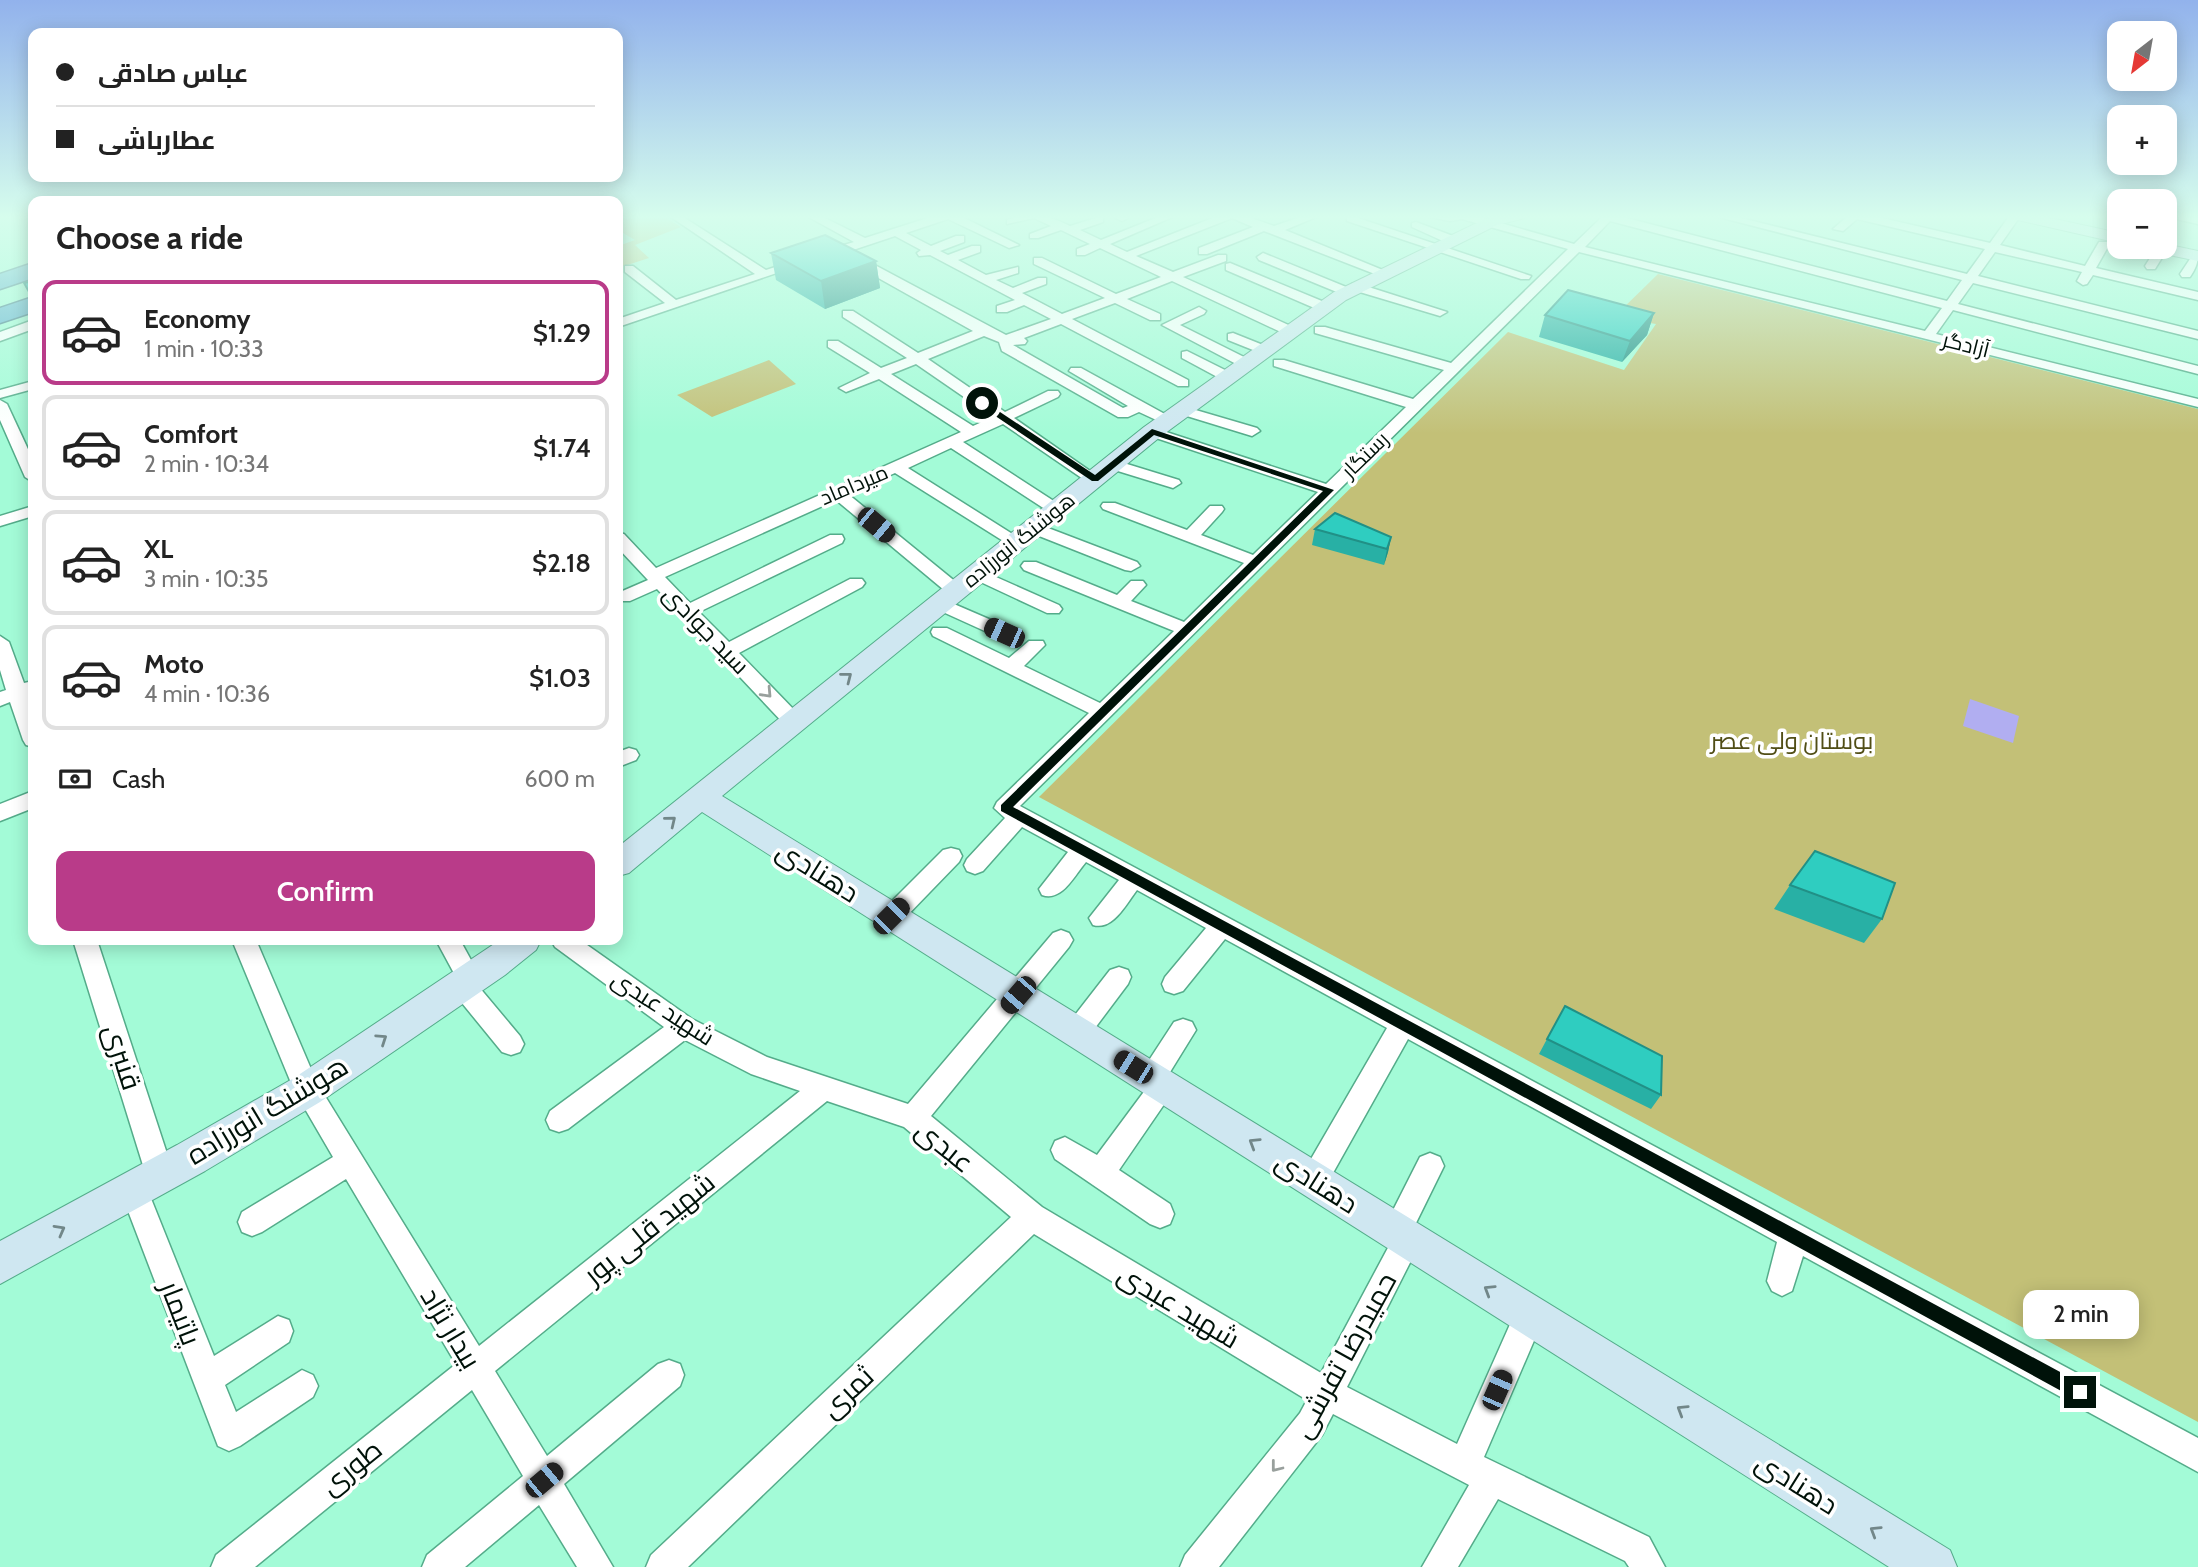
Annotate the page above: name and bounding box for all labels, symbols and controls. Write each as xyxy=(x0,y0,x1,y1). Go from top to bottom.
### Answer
north arrow xyxy=(2107,21,2177,91)
map controls xyxy=(2107,21,2177,259)
text: عباس صادقی xyxy=(98,57,248,89)
button: + xyxy=(2107,105,2177,175)
text: عطارباشی xyxy=(98,124,216,156)
button: − xyxy=(2107,189,2177,259)
text: Choose a ride xyxy=(56,218,243,257)
icon: car xyxy=(60,301,123,364)
text: Economy xyxy=(144,303,250,335)
text: $1.29 xyxy=(533,317,591,349)
street label: آزادگر xyxy=(1939,326,1992,362)
text: 1 min · 10:33 xyxy=(144,335,264,363)
route start xyxy=(966,387,998,419)
icon: car xyxy=(60,416,123,479)
text: Comfort xyxy=(144,418,238,450)
street label: رستگار xyxy=(1335,426,1393,484)
text: $1.74 xyxy=(533,432,591,464)
text: 2 min · 10:34 xyxy=(144,450,269,478)
street label: میرداماد xyxy=(816,459,892,510)
street label: هوشنگ انورزاده xyxy=(958,487,1080,592)
car xyxy=(854,503,899,547)
icon: car xyxy=(60,531,123,594)
text: XL xyxy=(144,533,173,565)
text: $2.18 xyxy=(532,547,591,579)
text: 3 min · 10:35 xyxy=(144,565,269,593)
street label: سید جوادی xyxy=(657,579,756,680)
car xyxy=(981,615,1028,651)
icon: car xyxy=(60,646,123,709)
text: Moto xyxy=(144,648,204,680)
text: $1.03 xyxy=(529,662,591,694)
one-way arrow xyxy=(839,673,852,686)
text: 4 min · 10:36 xyxy=(144,680,270,708)
one-way arrow xyxy=(758,685,771,698)
park label: بوستان ولی عصر xyxy=(1708,726,1874,755)
icon: cash xyxy=(56,760,94,798)
text: Cash xyxy=(112,763,165,795)
text: 600 m xyxy=(524,765,595,793)
one-way arrow xyxy=(662,817,675,829)
street label: دهنادی xyxy=(770,832,866,910)
button: Confirm xyxy=(56,851,595,931)
car xyxy=(869,894,914,938)
street label: شهید عبدی xyxy=(606,964,720,1051)
car xyxy=(997,972,1040,1018)
street label: قنبری xyxy=(96,1020,150,1094)
one-way arrow xyxy=(374,1035,387,1047)
car xyxy=(1110,1047,1157,1087)
street label: هوشنگ انورزاده xyxy=(180,1048,354,1172)
street label: عبدی xyxy=(909,1112,981,1180)
one-way arrow xyxy=(1249,1139,1262,1152)
street label: دهنادی xyxy=(1269,1143,1365,1221)
street label: شهید قلی پور xyxy=(575,1165,723,1294)
one-way arrow xyxy=(53,1225,65,1238)
street label: شهید عبدی xyxy=(1112,1256,1246,1356)
street label: حمیدرضا تفرشی xyxy=(1284,1266,1404,1444)
street label: پاتیمار xyxy=(151,1274,209,1351)
street label: بیدار نژاد xyxy=(414,1281,488,1375)
one-way arrow xyxy=(1483,1285,1496,1298)
callout: 2 min xyxy=(2022,1290,2138,1340)
text: 2 min xyxy=(2053,1300,2109,1328)
street label: ثمری xyxy=(814,1359,881,1425)
car xyxy=(1479,1367,1516,1413)
route end xyxy=(2064,1376,2096,1408)
one-way arrow xyxy=(1676,1406,1689,1419)
street label: طوری xyxy=(313,1432,389,1502)
street label: دهنادی xyxy=(1749,1444,1845,1522)
car xyxy=(522,1458,567,1502)
one-way arrow xyxy=(1272,1460,1285,1472)
one-way arrow xyxy=(1869,1526,1882,1539)

